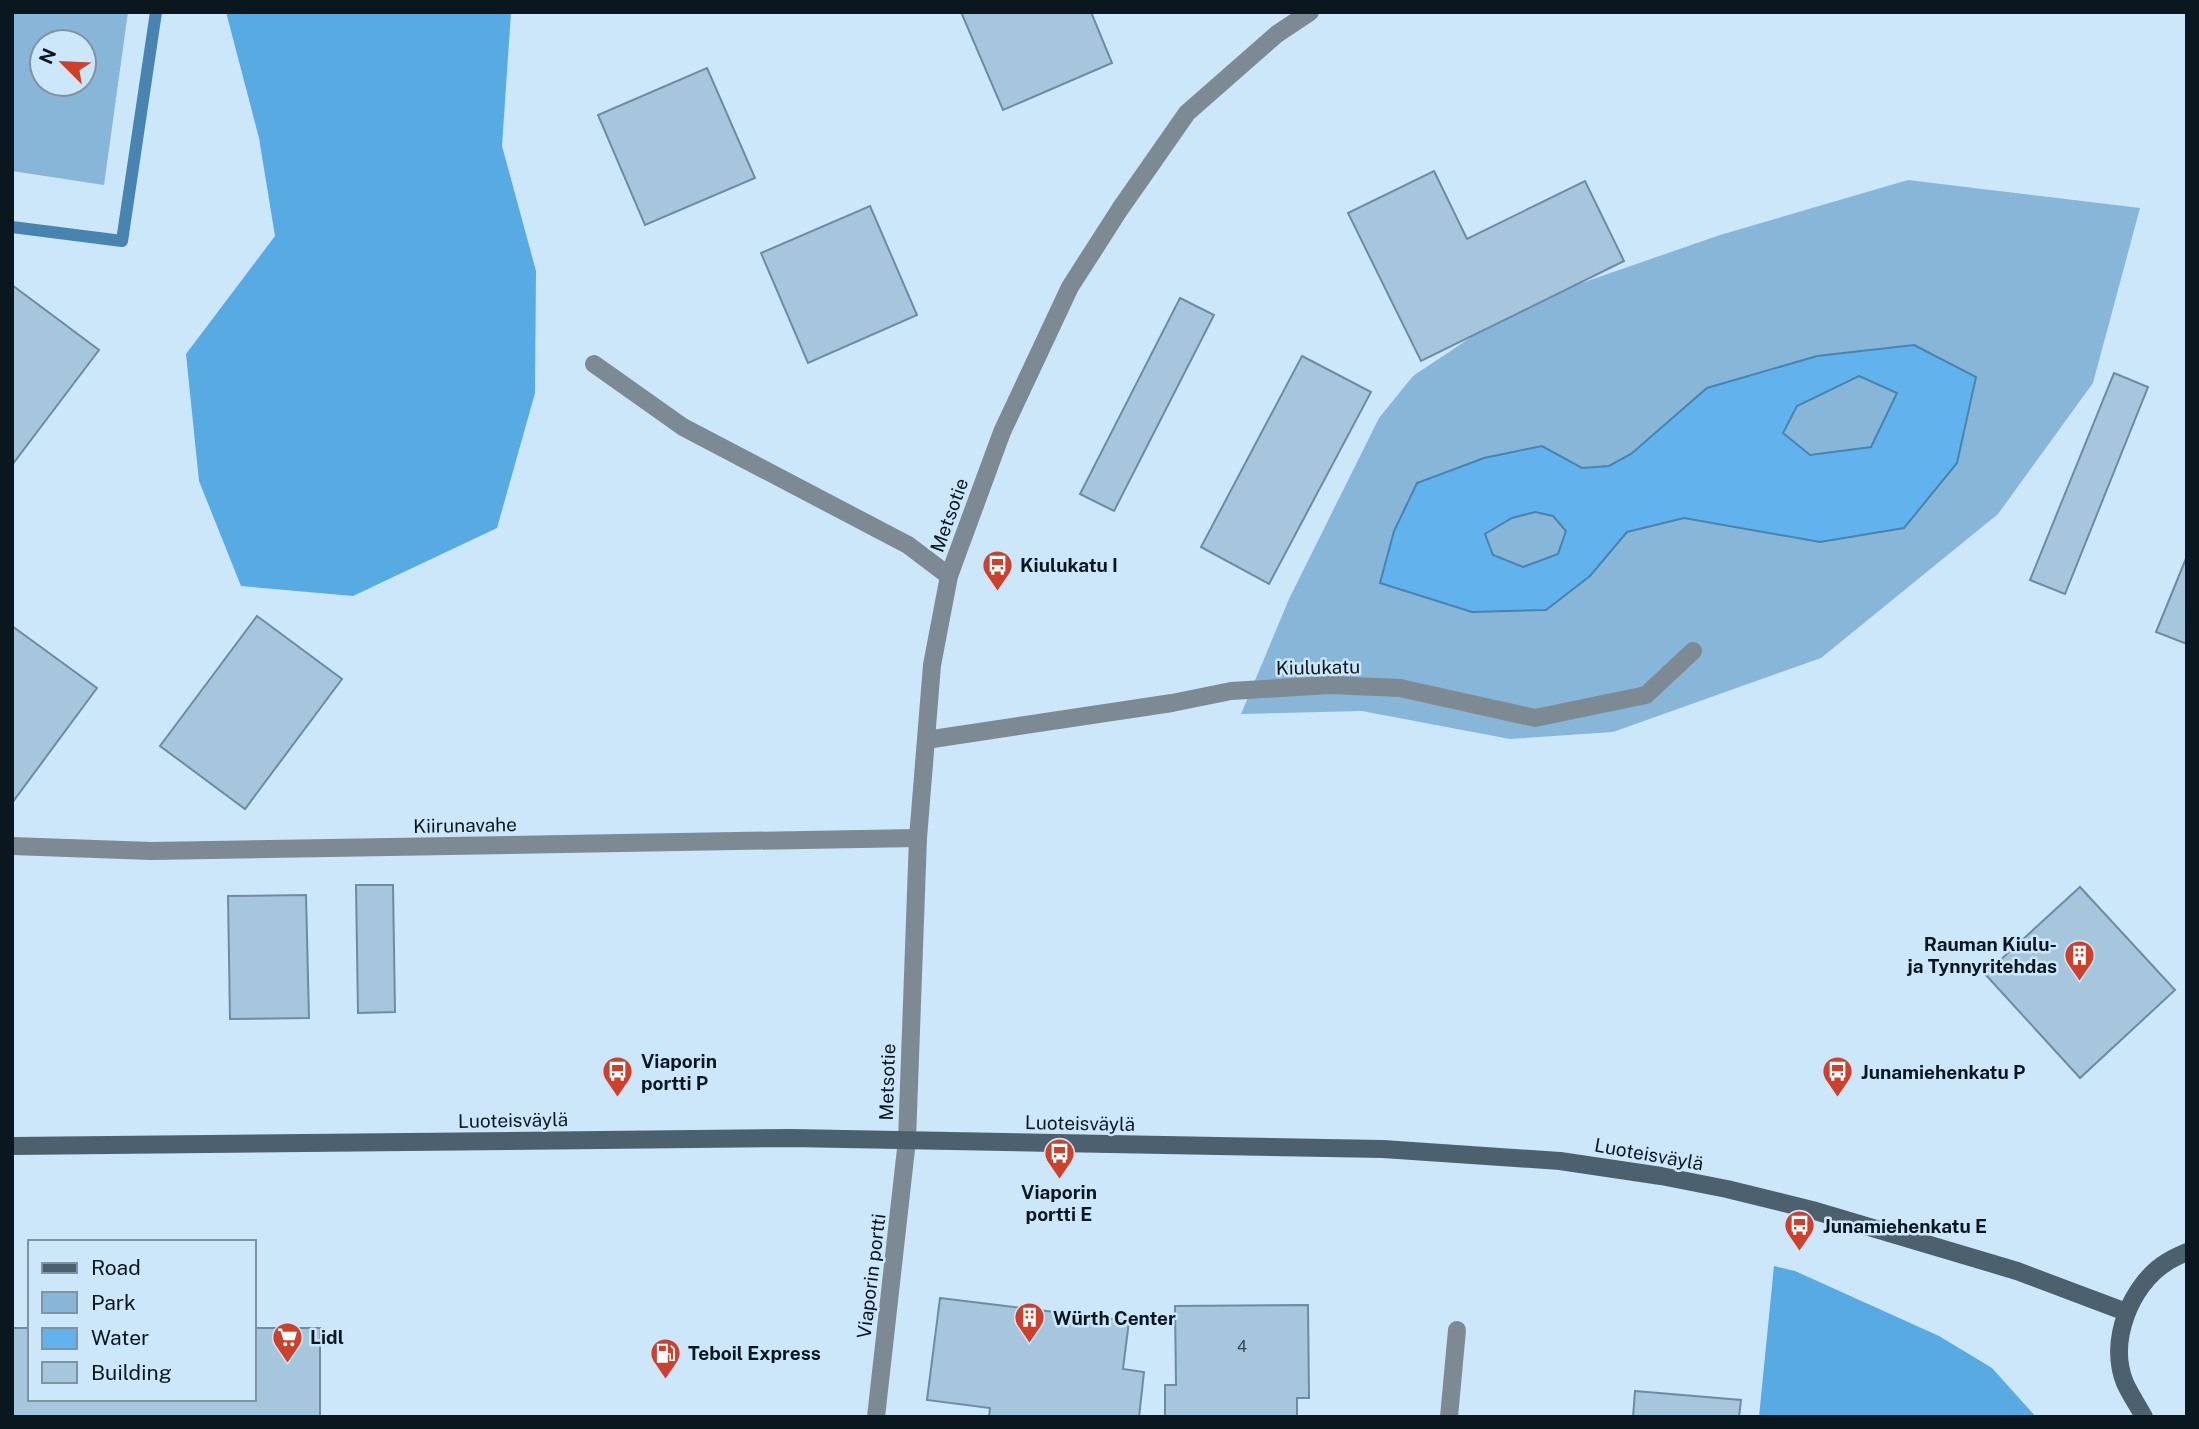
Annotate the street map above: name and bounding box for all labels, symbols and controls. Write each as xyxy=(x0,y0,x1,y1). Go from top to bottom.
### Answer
north arrow xyxy=(28,28,98,98)
text: N xyxy=(34,45,61,67)
street label: Metsotie xyxy=(925,475,973,555)
bus stop icon: Kiulukatu I xyxy=(980,548,1014,592)
place label: Kiulukatu I xyxy=(1020,554,1118,576)
street label: Kiulukatu xyxy=(1276,655,1360,679)
street label: Kiirunavahe xyxy=(413,813,517,837)
place label: Rauman Kiulu- ja Tynnyritehdas xyxy=(1906,933,2057,977)
building icon: Rauman Kiulu- ja Tynnyritehdas xyxy=(2063,938,2097,982)
street label: Metsotie xyxy=(875,1043,899,1121)
place label: Viaporin portti P xyxy=(641,1050,717,1094)
bus stop icon: Viaporin portti P xyxy=(601,1055,635,1099)
bus stop icon: Junamiehenkatu P xyxy=(1821,1055,1855,1099)
place label: Junamiehenkatu P xyxy=(1861,1061,2025,1083)
street label: Luoteisväylä xyxy=(458,1108,568,1132)
street label: Luoteisväylä xyxy=(1025,1111,1135,1135)
street label: Luoteisväylä xyxy=(1593,1134,1705,1174)
bus stop icon: Viaporin portti E xyxy=(1042,1136,1076,1180)
place label: Viaporin portti E xyxy=(1021,1181,1097,1225)
bus stop icon: Junamiehenkatu E xyxy=(1783,1209,1817,1253)
street label: Viaporin portti xyxy=(852,1212,890,1340)
place label: Junamiehenkatu E xyxy=(1823,1215,1987,1237)
legend xyxy=(28,1240,256,1401)
text: Road xyxy=(91,1255,141,1280)
text: Park xyxy=(91,1290,136,1315)
building icon: Würth Center xyxy=(1013,1301,1047,1345)
place label: Würth Center xyxy=(1053,1307,1176,1329)
supermarket icon: Lidl xyxy=(270,1320,304,1364)
text: Water xyxy=(91,1325,149,1350)
place label: Lidl xyxy=(310,1326,344,1348)
fuel station icon: Teboil Express xyxy=(648,1336,682,1380)
house number: 4 xyxy=(1237,1337,1247,1356)
place label: Teboil Express xyxy=(688,1342,821,1364)
text: Building xyxy=(91,1360,172,1385)

